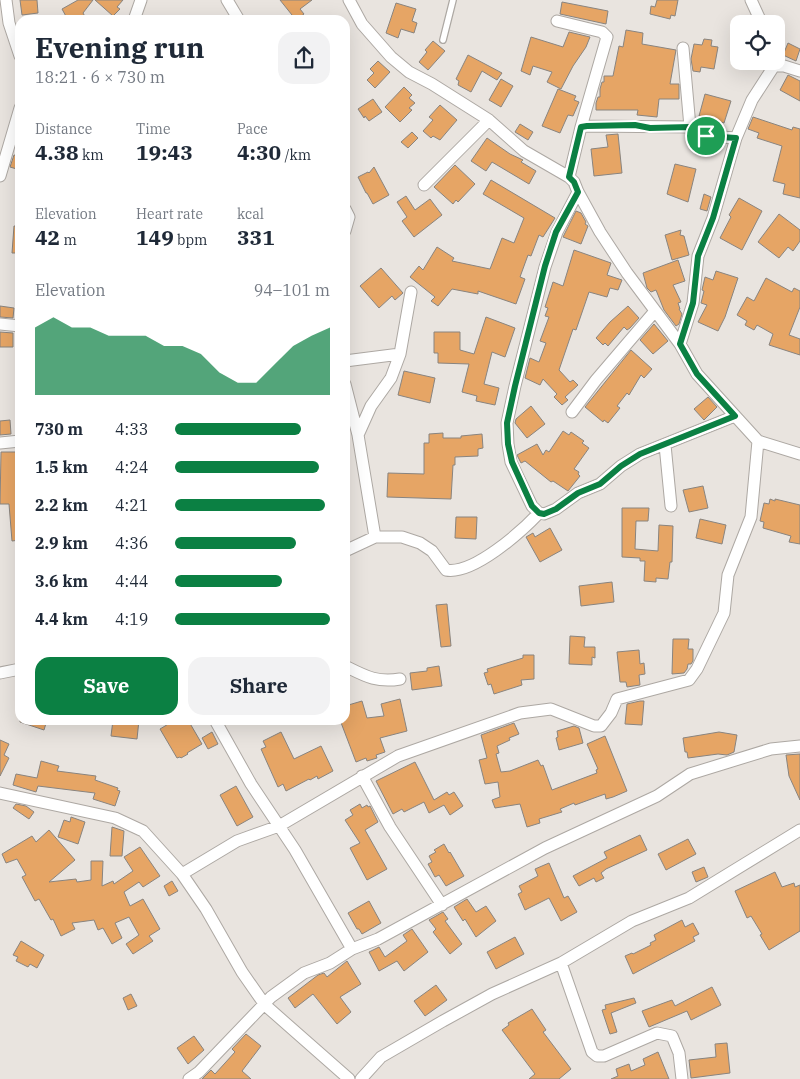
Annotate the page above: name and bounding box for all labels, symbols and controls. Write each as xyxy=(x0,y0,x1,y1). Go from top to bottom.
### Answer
map controls xyxy=(730,15,785,70)
button: locate xyxy=(730,15,785,70)
text: Evening run xyxy=(35,29,204,66)
button: share xyxy=(278,32,330,84)
text: 18:21 · 6 × 730 m xyxy=(35,67,165,87)
pin xyxy=(685,115,727,157)
text: Distance xyxy=(35,120,92,138)
text: Time xyxy=(136,120,170,138)
text: Pace xyxy=(237,120,268,138)
icon: arrive xyxy=(692,122,720,150)
text: 4.38 xyxy=(35,138,79,166)
text: 19:43 xyxy=(136,138,193,166)
text: 4:30 xyxy=(237,138,281,166)
text: km xyxy=(79,146,104,164)
text: /km xyxy=(281,146,311,164)
text: Elevation xyxy=(35,205,97,223)
text: Heart rate xyxy=(136,205,203,223)
text: kcal xyxy=(237,205,264,223)
text: 42 xyxy=(35,223,60,251)
text: 149 xyxy=(136,223,174,251)
text: 331 xyxy=(237,223,275,251)
text: m xyxy=(60,231,77,249)
text: bpm xyxy=(174,231,207,249)
text: Elevation xyxy=(35,280,105,300)
text: 94–101 m xyxy=(254,280,330,300)
text: 730 m xyxy=(35,419,83,439)
text: 4:33 xyxy=(115,419,148,439)
text: 1.5 km xyxy=(35,457,88,477)
text: 4:24 xyxy=(115,457,148,477)
text: 2.2 km xyxy=(35,495,88,515)
text: 4:21 xyxy=(115,495,148,515)
text: 2.9 km xyxy=(35,533,88,553)
text: 4:36 xyxy=(115,533,148,553)
text: 3.6 km xyxy=(35,571,88,591)
text: 4:44 xyxy=(115,571,148,591)
text: 4.4 km xyxy=(35,609,88,629)
text: 4:19 xyxy=(115,609,148,629)
button: Save xyxy=(35,657,178,715)
button: Share xyxy=(188,657,330,715)

